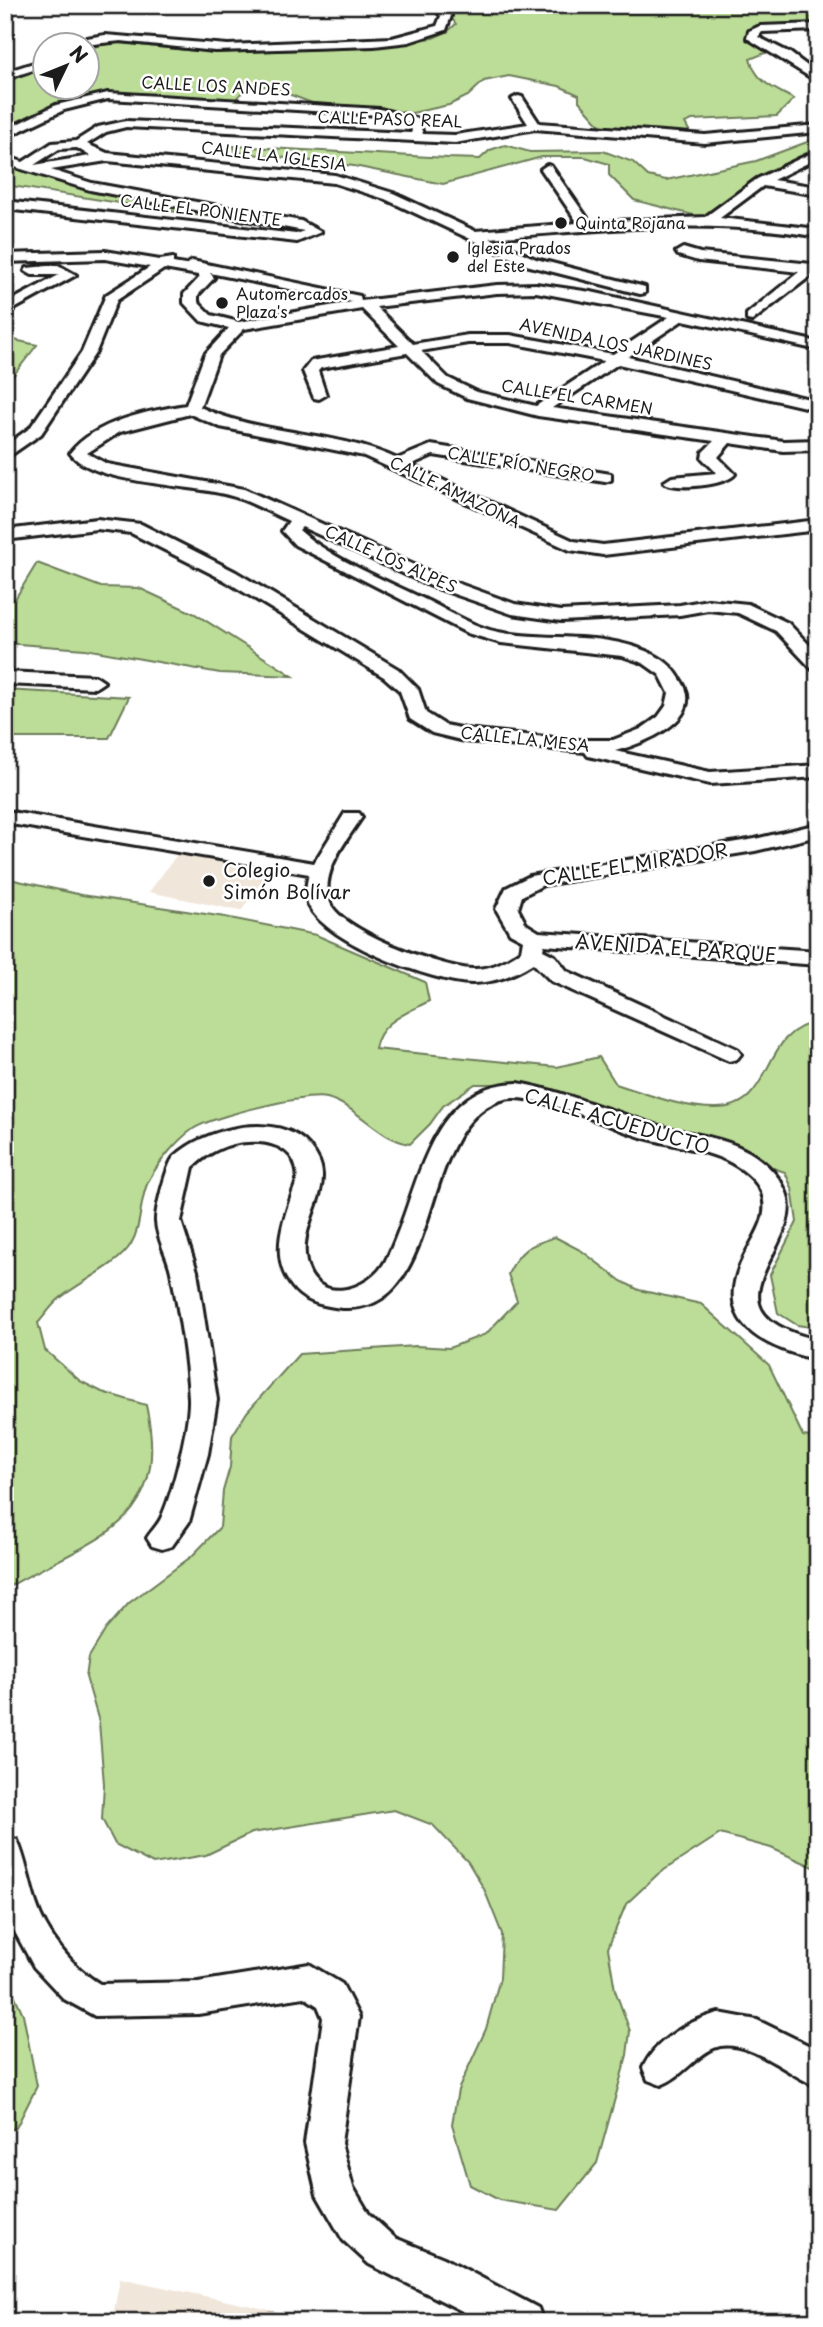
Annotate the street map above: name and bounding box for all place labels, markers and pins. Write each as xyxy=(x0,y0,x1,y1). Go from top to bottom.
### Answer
place label: Quinta Rojana xyxy=(575,210,685,234)
marker: Quinta Rojana xyxy=(553,215,569,231)
place label: Iglesia Prados del Este xyxy=(467,235,571,277)
marker: Iglesia Prados del Este xyxy=(445,249,461,265)
place label: Automercados Plaza's xyxy=(236,281,348,323)
marker: Automercados Plaza's xyxy=(214,295,230,311)
place label: Colegio Simón Bolívar xyxy=(223,855,350,905)
marker: Colegio Simón Bolívar xyxy=(201,873,217,889)

